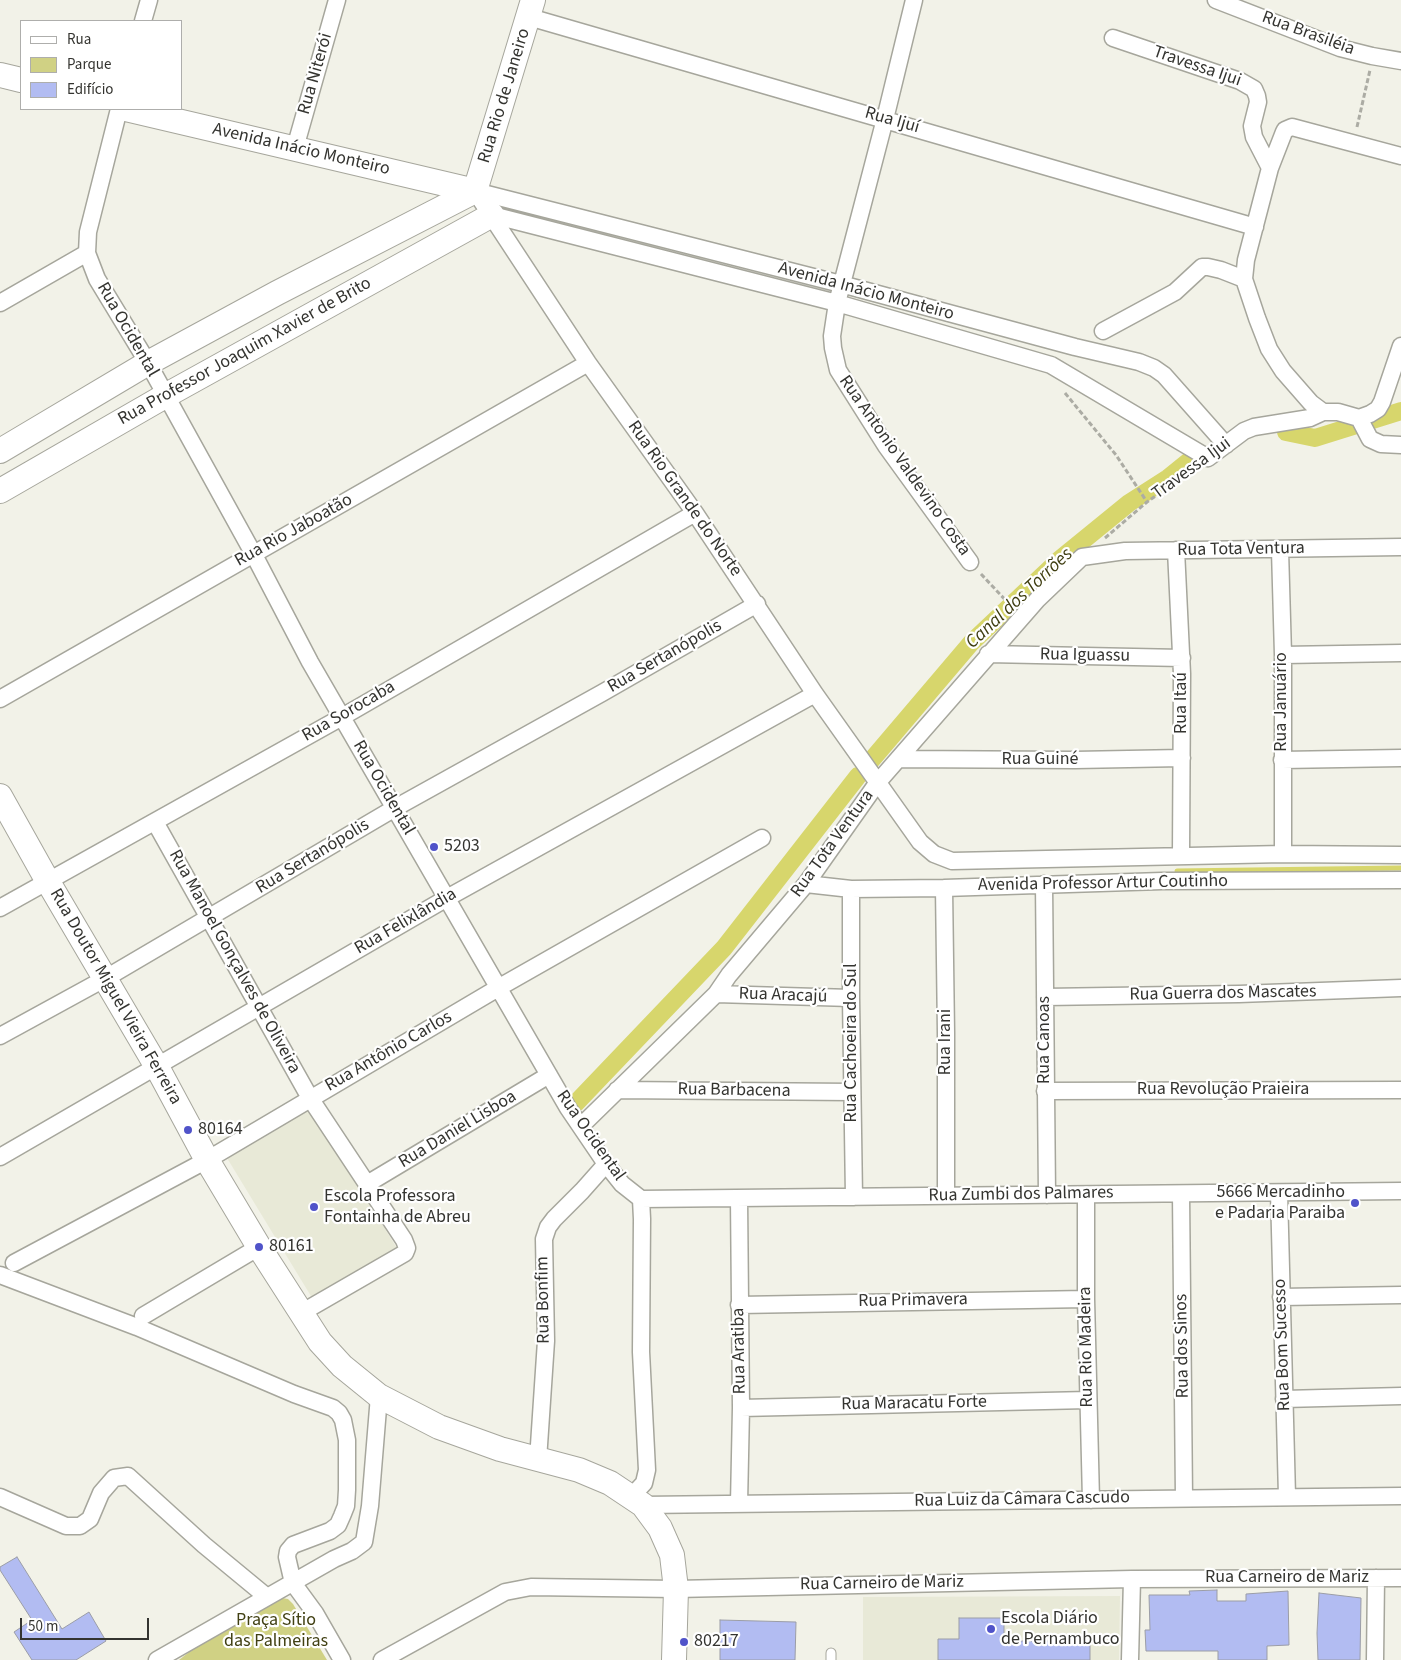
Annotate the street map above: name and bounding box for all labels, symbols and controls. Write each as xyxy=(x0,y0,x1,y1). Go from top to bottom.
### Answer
street label: Rua Brasiléia xyxy=(1259,7,1357,61)
legend xyxy=(20,20,182,110)
street label: Rua Rio de Janeiro xyxy=(474,26,536,166)
text: Rua xyxy=(67,29,91,50)
street label: Rua Niterói xyxy=(294,31,338,117)
street label: Travessa Ijui xyxy=(1150,42,1244,92)
text: Parque xyxy=(67,54,111,75)
text: Edifício xyxy=(67,79,114,100)
street label: Rua Ijuí xyxy=(862,103,922,139)
street label: Avenida Inácio Monteiro xyxy=(210,119,392,181)
street label: Avenida Inácio Monteiro xyxy=(776,258,956,326)
street label: Rua Professor Joaquim Xavier de Brito xyxy=(115,273,375,431)
street label: Rua Ocidental xyxy=(91,279,163,381)
street label: Rua Antonio Valdevino Costa xyxy=(833,372,975,560)
street label: Rua Rio Grande do Norte xyxy=(622,417,746,581)
street label: Travessa Ijui xyxy=(1148,433,1236,505)
street label: Rua Rio Jaboatão xyxy=(231,490,357,572)
street label: Rua Tota Ventura xyxy=(1177,538,1305,562)
water label: Canal dos Torrões xyxy=(962,544,1078,654)
street label: Rua Sertanópolis xyxy=(604,616,726,698)
street label: Rua Iguassu xyxy=(1040,644,1130,668)
street label: Rua Januário xyxy=(1271,652,1293,752)
street label: Rua Itaú xyxy=(1171,672,1193,734)
street label: Rua Sorocaba xyxy=(299,677,399,747)
street label: Rua Ocidental xyxy=(347,737,419,839)
street label: Rua Guiné xyxy=(1002,749,1078,771)
street label: Rua Tota Ventura xyxy=(787,786,879,902)
street label: Rua Sertanópolis xyxy=(253,815,373,899)
place label: 5203 xyxy=(444,836,480,858)
marker: 5203 xyxy=(428,841,440,853)
street label: Rua Manoel Gonçalves de Oliveira xyxy=(163,846,305,1078)
street label: Avenida Professor Artur Coutinho xyxy=(978,871,1228,897)
street label: Rua Felixlândia xyxy=(351,884,461,960)
street label: Rua Doutor Miguel Vieira Ferreira xyxy=(44,885,186,1109)
street label: Rua Cachoeira do Sul xyxy=(841,964,863,1122)
street label: Rua Guerra dos Mascates xyxy=(1129,982,1317,1006)
street label: Rua Aracajú xyxy=(738,984,828,1008)
street label: Rua Canoas xyxy=(1034,996,1056,1084)
street label: Rua Antônio Carlos xyxy=(322,1007,456,1097)
street label: Rua Irani xyxy=(935,1009,957,1075)
street label: Rua Barbacena xyxy=(677,1079,791,1103)
street label: Rua Revolução Praieira xyxy=(1137,1079,1309,1101)
street label: Rua Daniel Lisboa xyxy=(395,1086,521,1174)
street label: Rua Ocidental xyxy=(551,1087,629,1185)
place label: 80164 xyxy=(198,1119,243,1141)
marker: 80164 xyxy=(182,1124,194,1136)
place label: 5666 Mercadinho e Padaria Paraiba xyxy=(1215,1182,1345,1224)
street label: Rua Zumbi dos Palmares xyxy=(928,1183,1114,1207)
place label: Escola Professora Fontainha de Abreu xyxy=(324,1186,471,1228)
marker: 5666 Mercadinho e Padaria Paraiba xyxy=(1349,1197,1361,1209)
marker: Escola Professora Fontainha de Abreu xyxy=(308,1201,320,1213)
place label: 80161 xyxy=(269,1236,314,1258)
marker: 80161 xyxy=(253,1241,265,1253)
street label: Rua Bonfim xyxy=(532,1256,556,1344)
street label: Rua Bom Sucesso xyxy=(1270,1278,1296,1412)
street label: Rua Rio Madeira xyxy=(1075,1286,1099,1408)
street label: Rua Primavera xyxy=(858,1289,968,1313)
street label: Rua dos Sinos xyxy=(1171,1293,1195,1399)
street label: Rua Aratiba xyxy=(728,1308,752,1394)
street label: Rua Maracatu Forte xyxy=(841,1392,987,1416)
street label: Rua Luiz da Câmara Cascudo xyxy=(914,1487,1130,1513)
street label: Rua Carneiro de Mariz xyxy=(1205,1567,1369,1589)
street label: Rua Carneiro de Mariz xyxy=(800,1572,964,1596)
scale bar xyxy=(22,1608,151,1640)
place label: Escola Diário de Pernambuco xyxy=(1001,1608,1120,1650)
park label: Praça Sítio das Palmeiras xyxy=(224,1610,328,1652)
text: 50 m xyxy=(28,1616,58,1637)
marker: Escola Diário de Pernambuco xyxy=(985,1623,997,1635)
place label: 80217 xyxy=(694,1631,739,1653)
marker: 80217 xyxy=(678,1636,690,1648)

